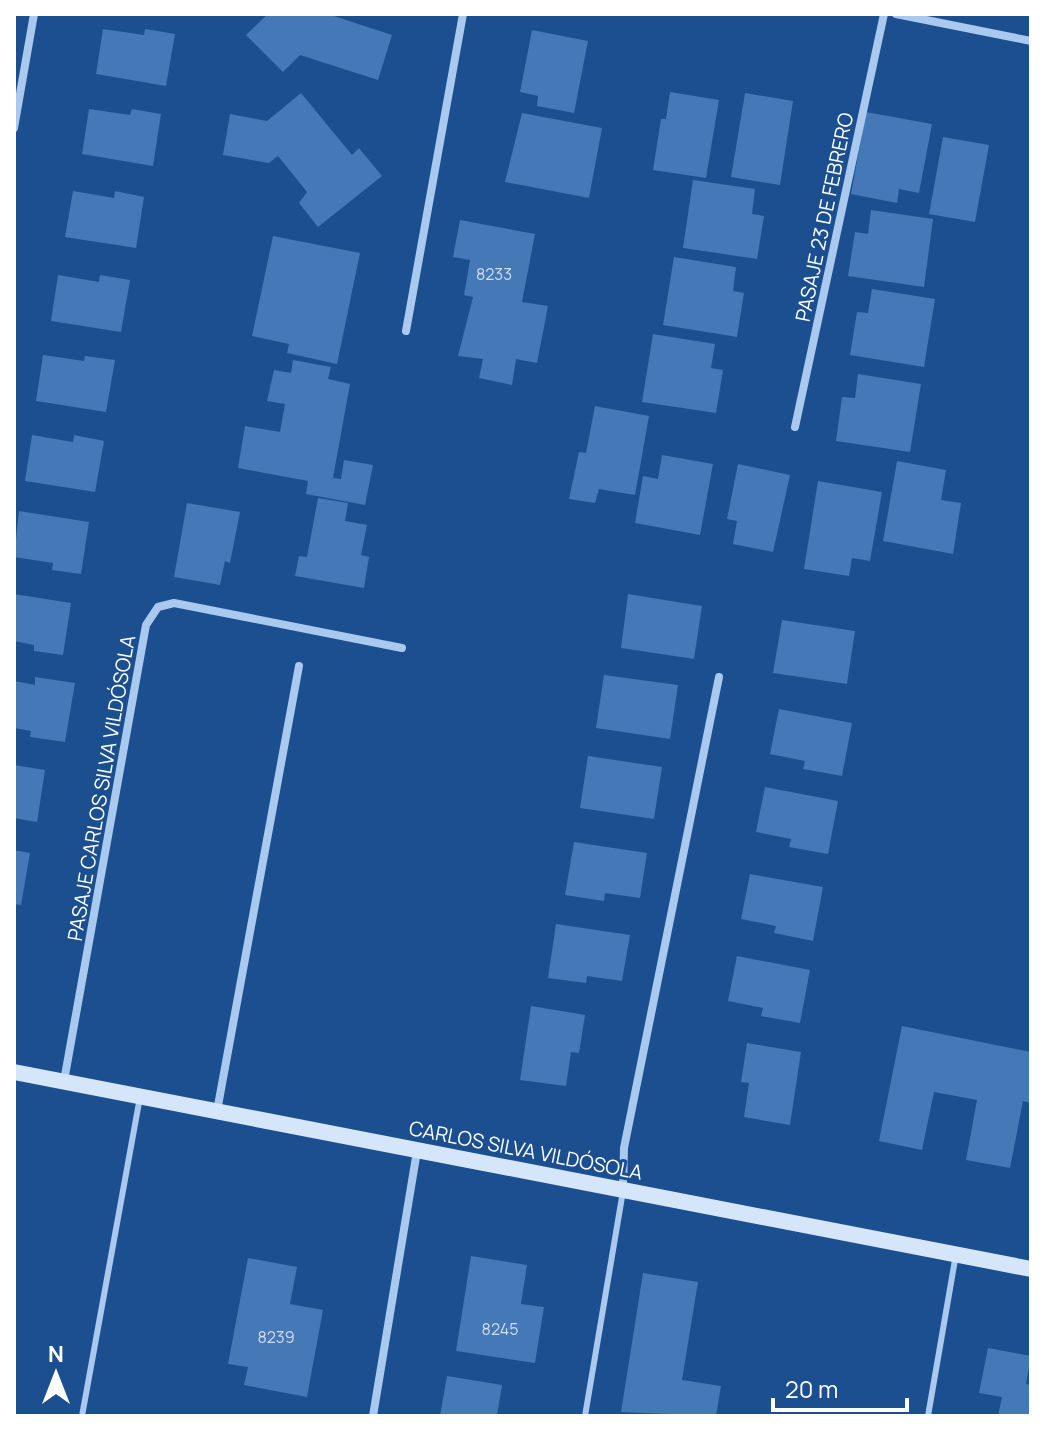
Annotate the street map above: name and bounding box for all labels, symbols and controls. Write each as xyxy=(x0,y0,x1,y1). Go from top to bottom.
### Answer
street label: PASAJE 23 DE FEBRERO xyxy=(789,110,859,324)
house number: 8233 xyxy=(476,263,512,285)
street label: PASAJE CARLOS SILVA VILDÓSOLA xyxy=(61,633,141,943)
street label: CARLOS SILVA VILDÓSOLA xyxy=(407,1114,645,1186)
house number: 8245 xyxy=(482,1318,518,1340)
house number: 8239 xyxy=(257,1326,295,1348)
north arrow xyxy=(16,1334,96,1414)
text: N xyxy=(48,1339,64,1369)
scale bar xyxy=(773,1362,907,1412)
text: 20 m xyxy=(785,1372,838,1405)

